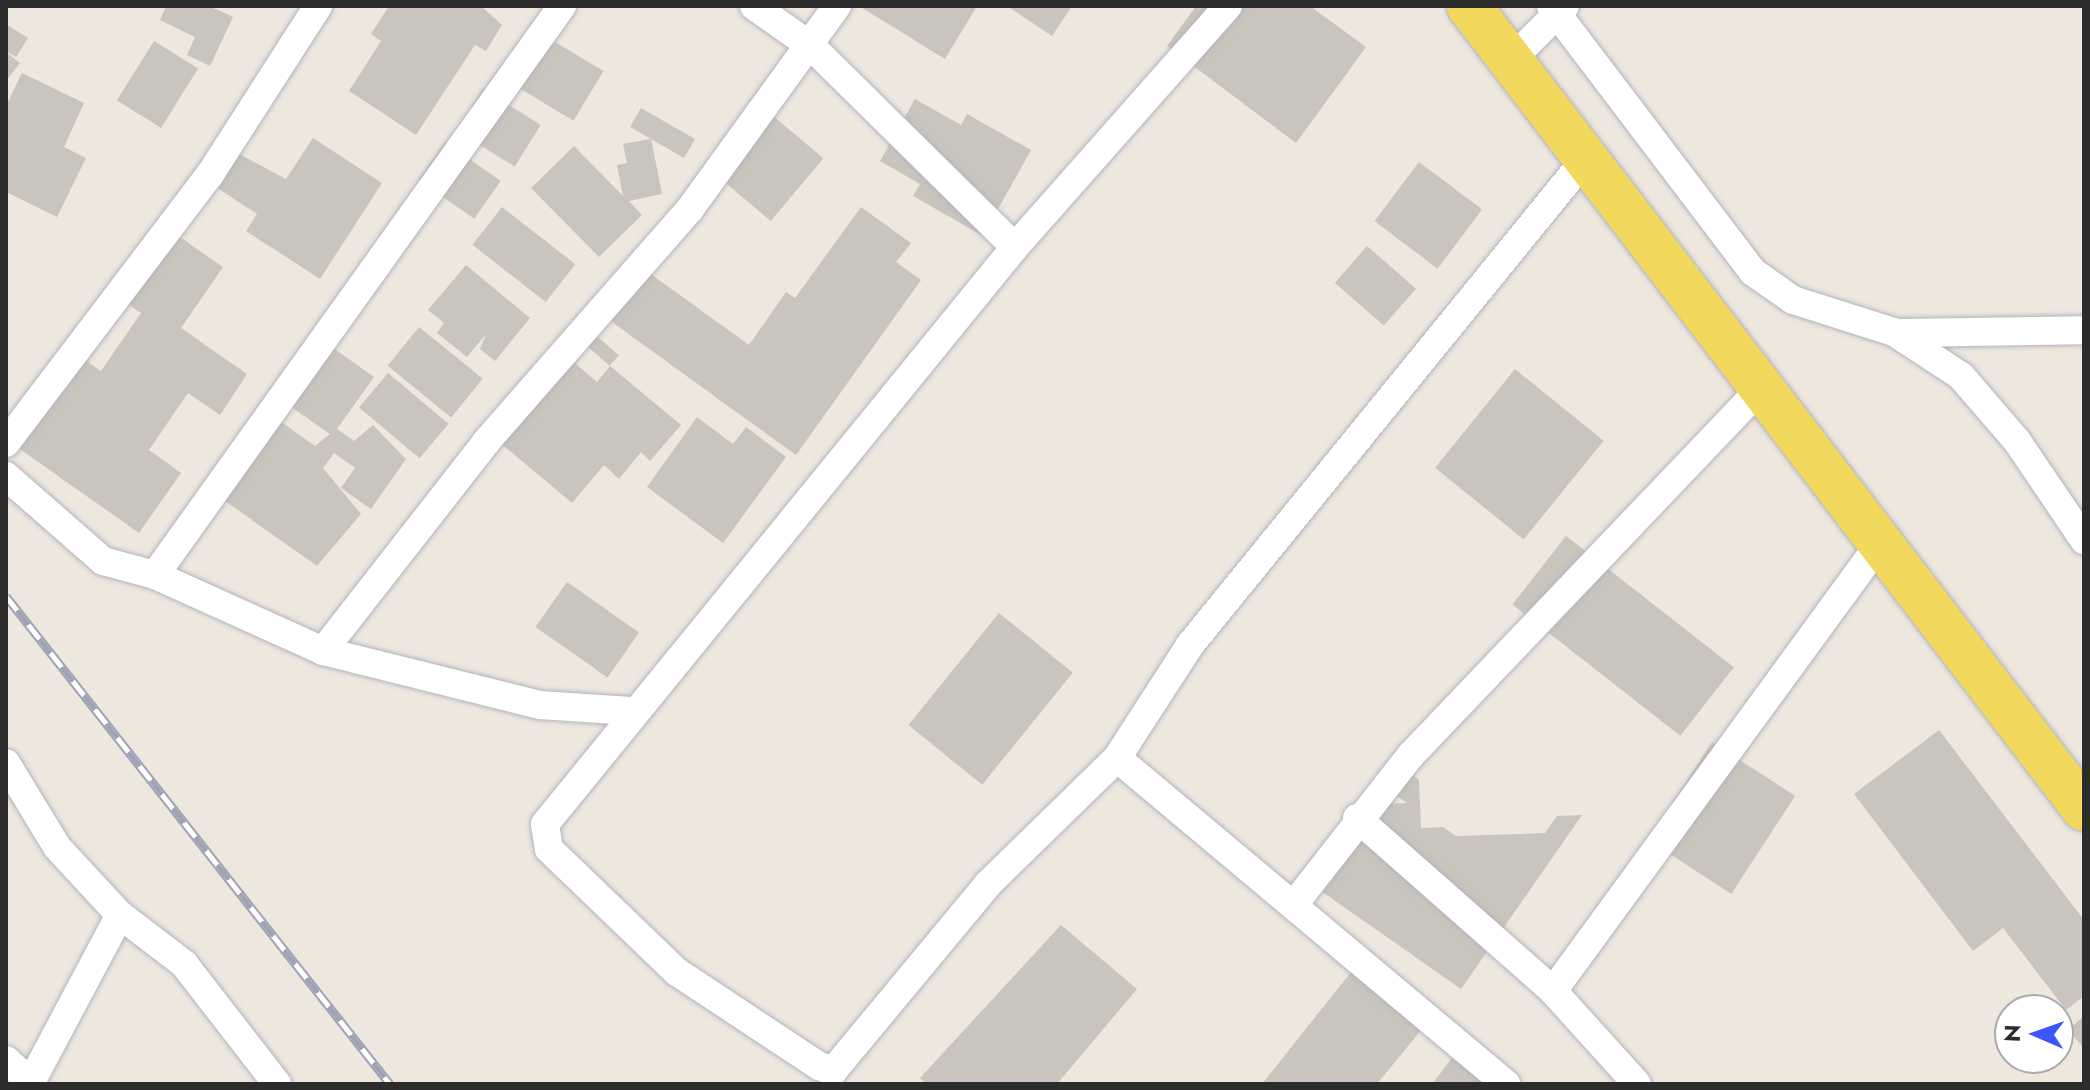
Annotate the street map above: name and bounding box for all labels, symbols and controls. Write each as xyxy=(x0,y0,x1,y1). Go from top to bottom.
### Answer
north arrow xyxy=(1994,994,2074,1074)
text: N xyxy=(1996,1024,2028,1043)

